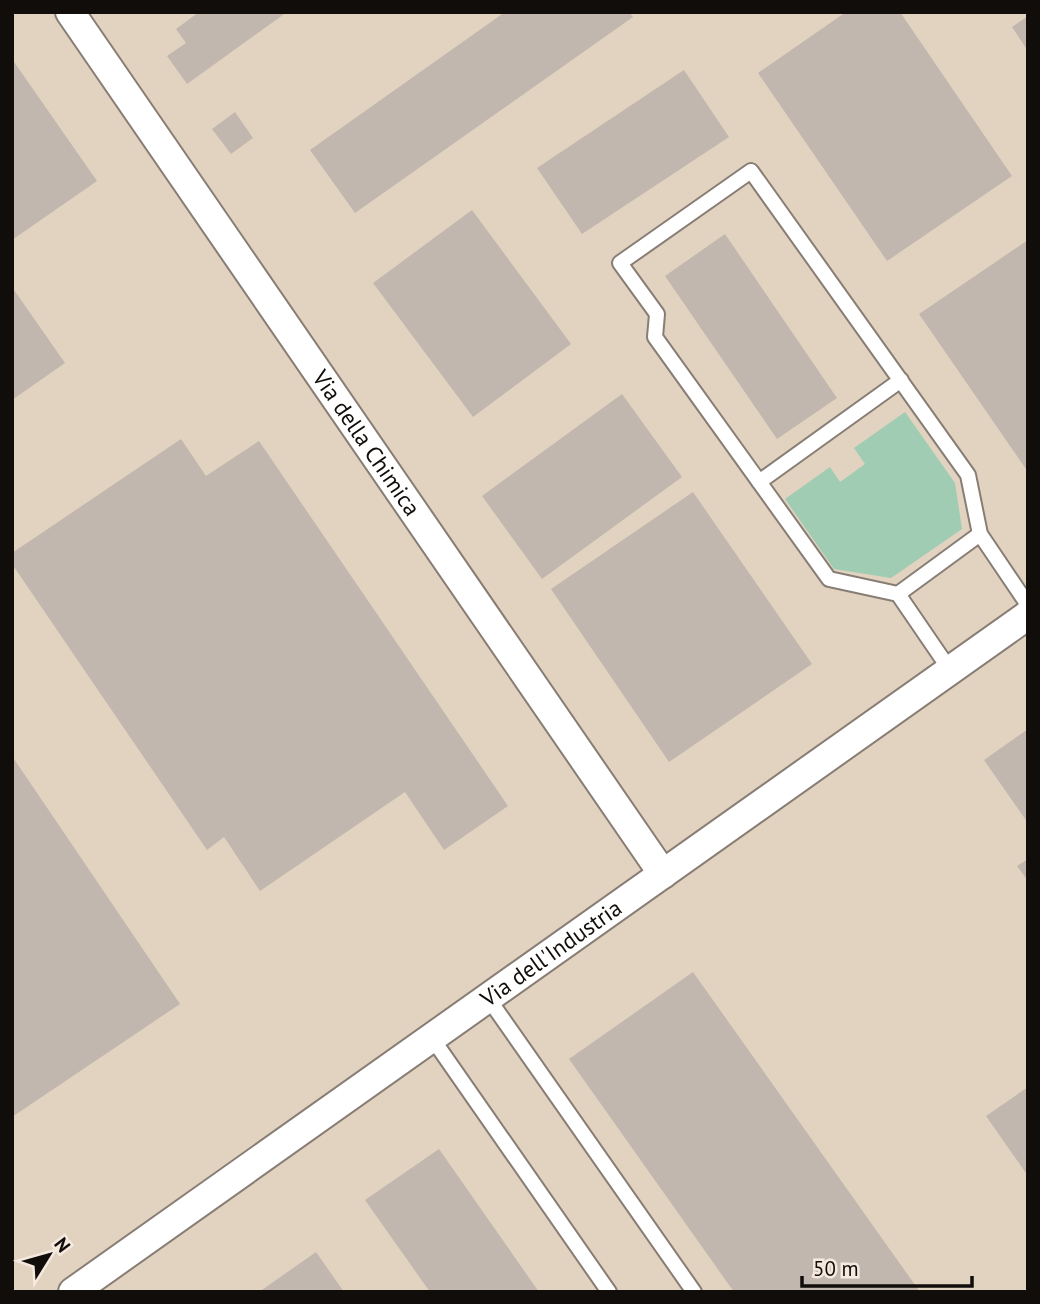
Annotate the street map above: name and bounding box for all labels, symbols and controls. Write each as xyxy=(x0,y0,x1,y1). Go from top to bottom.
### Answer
street label: Via della Chimica xyxy=(306,363,427,521)
street label: Via dell'Industria xyxy=(474,893,627,1013)
north arrow xyxy=(14,1220,84,1290)
text: N xyxy=(49,1233,76,1257)
scale bar xyxy=(802,1244,972,1288)
text: 50 m xyxy=(813,1255,859,1282)

